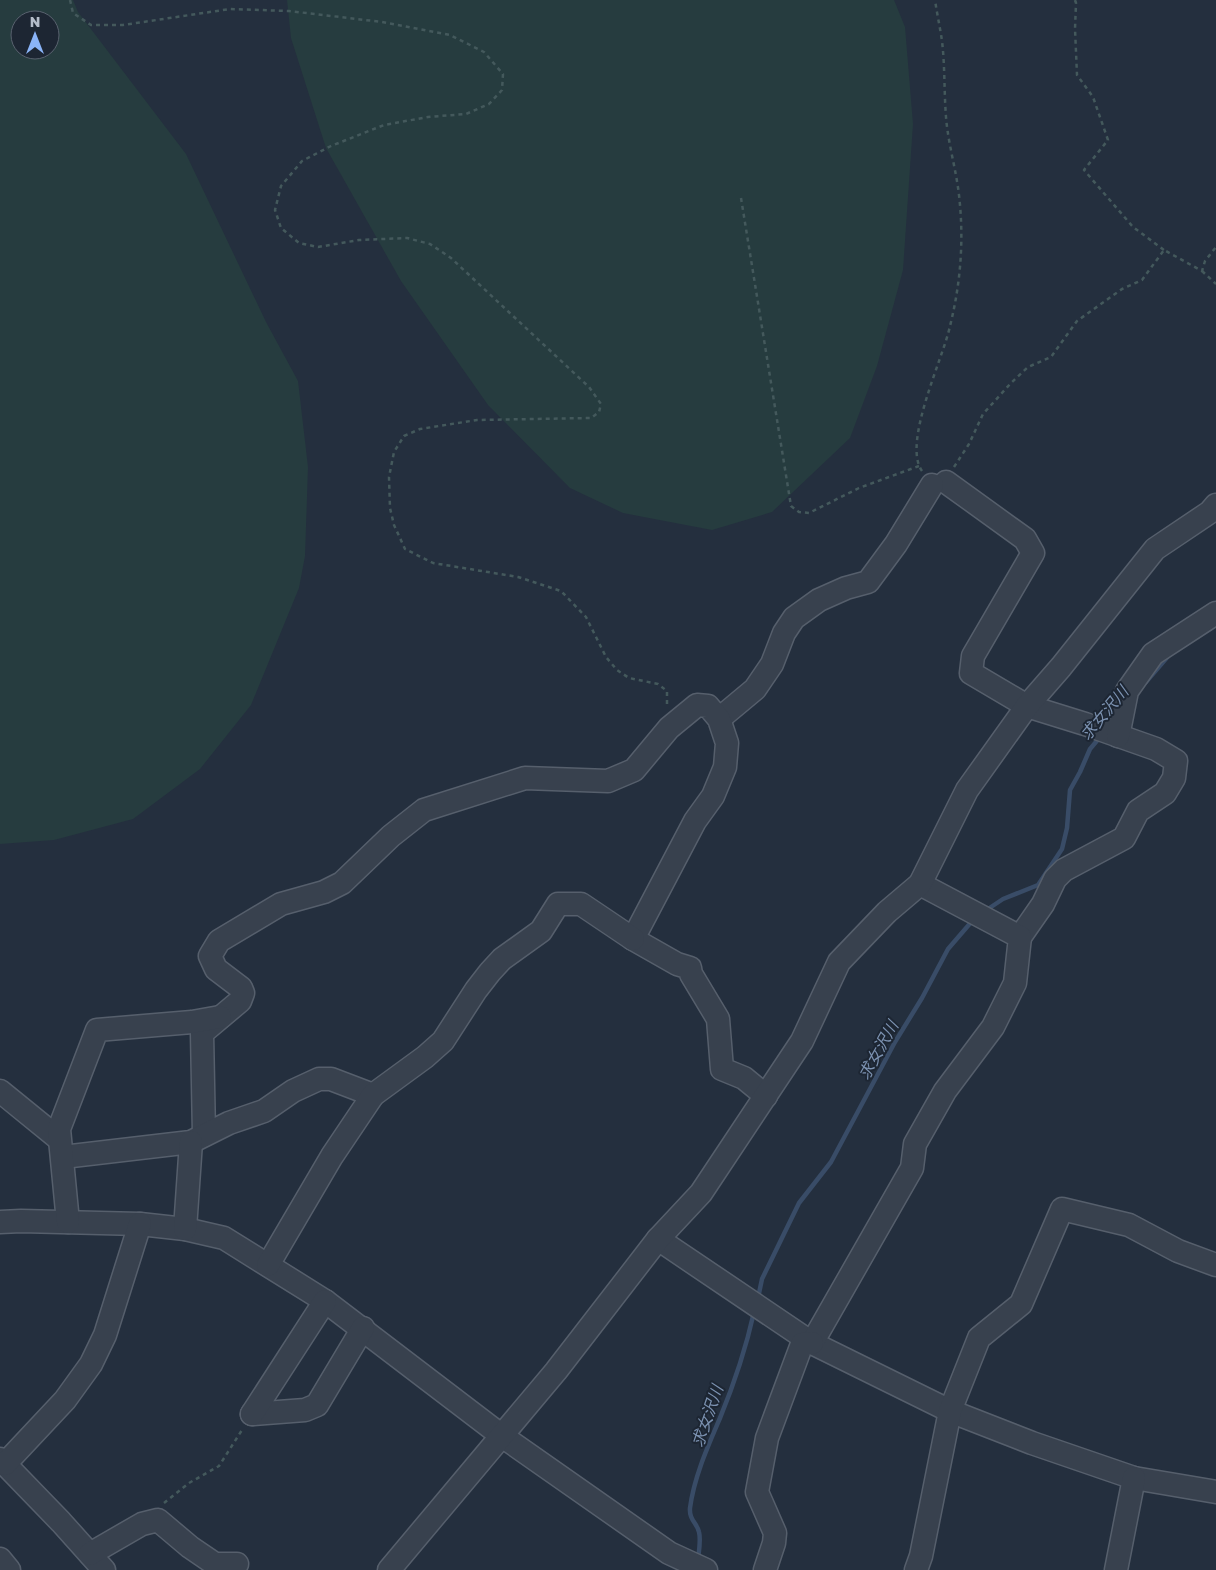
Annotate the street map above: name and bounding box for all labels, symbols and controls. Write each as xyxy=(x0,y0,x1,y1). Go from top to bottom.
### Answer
north arrow xyxy=(10,10,60,60)
text: N xyxy=(30,13,40,30)
water label: 求女沢川 xyxy=(1076,681,1134,744)
water label: 求女沢川 xyxy=(854,1015,903,1083)
water label: 求女沢川 xyxy=(687,1381,728,1450)

